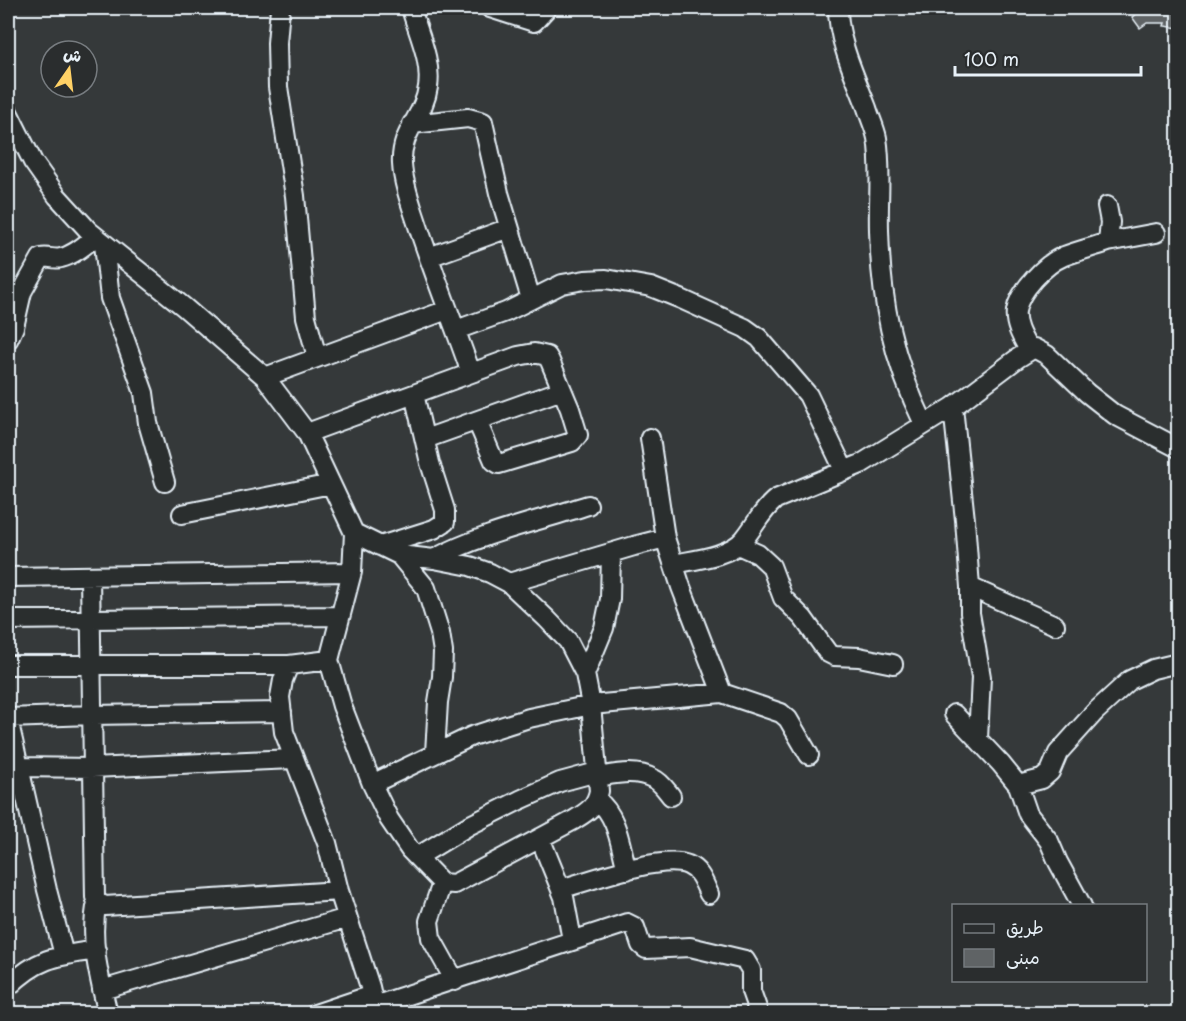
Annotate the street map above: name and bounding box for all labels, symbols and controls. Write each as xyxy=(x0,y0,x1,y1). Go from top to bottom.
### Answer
north arrow xyxy=(39,39,99,99)
scale bar xyxy=(955,39,1141,77)
text: ش xyxy=(61,40,84,67)
text: 100 m xyxy=(964,45,1019,72)
legend xyxy=(952,904,1147,982)
text: طريق xyxy=(1006,913,1044,940)
text: مبنى xyxy=(1006,943,1040,970)

